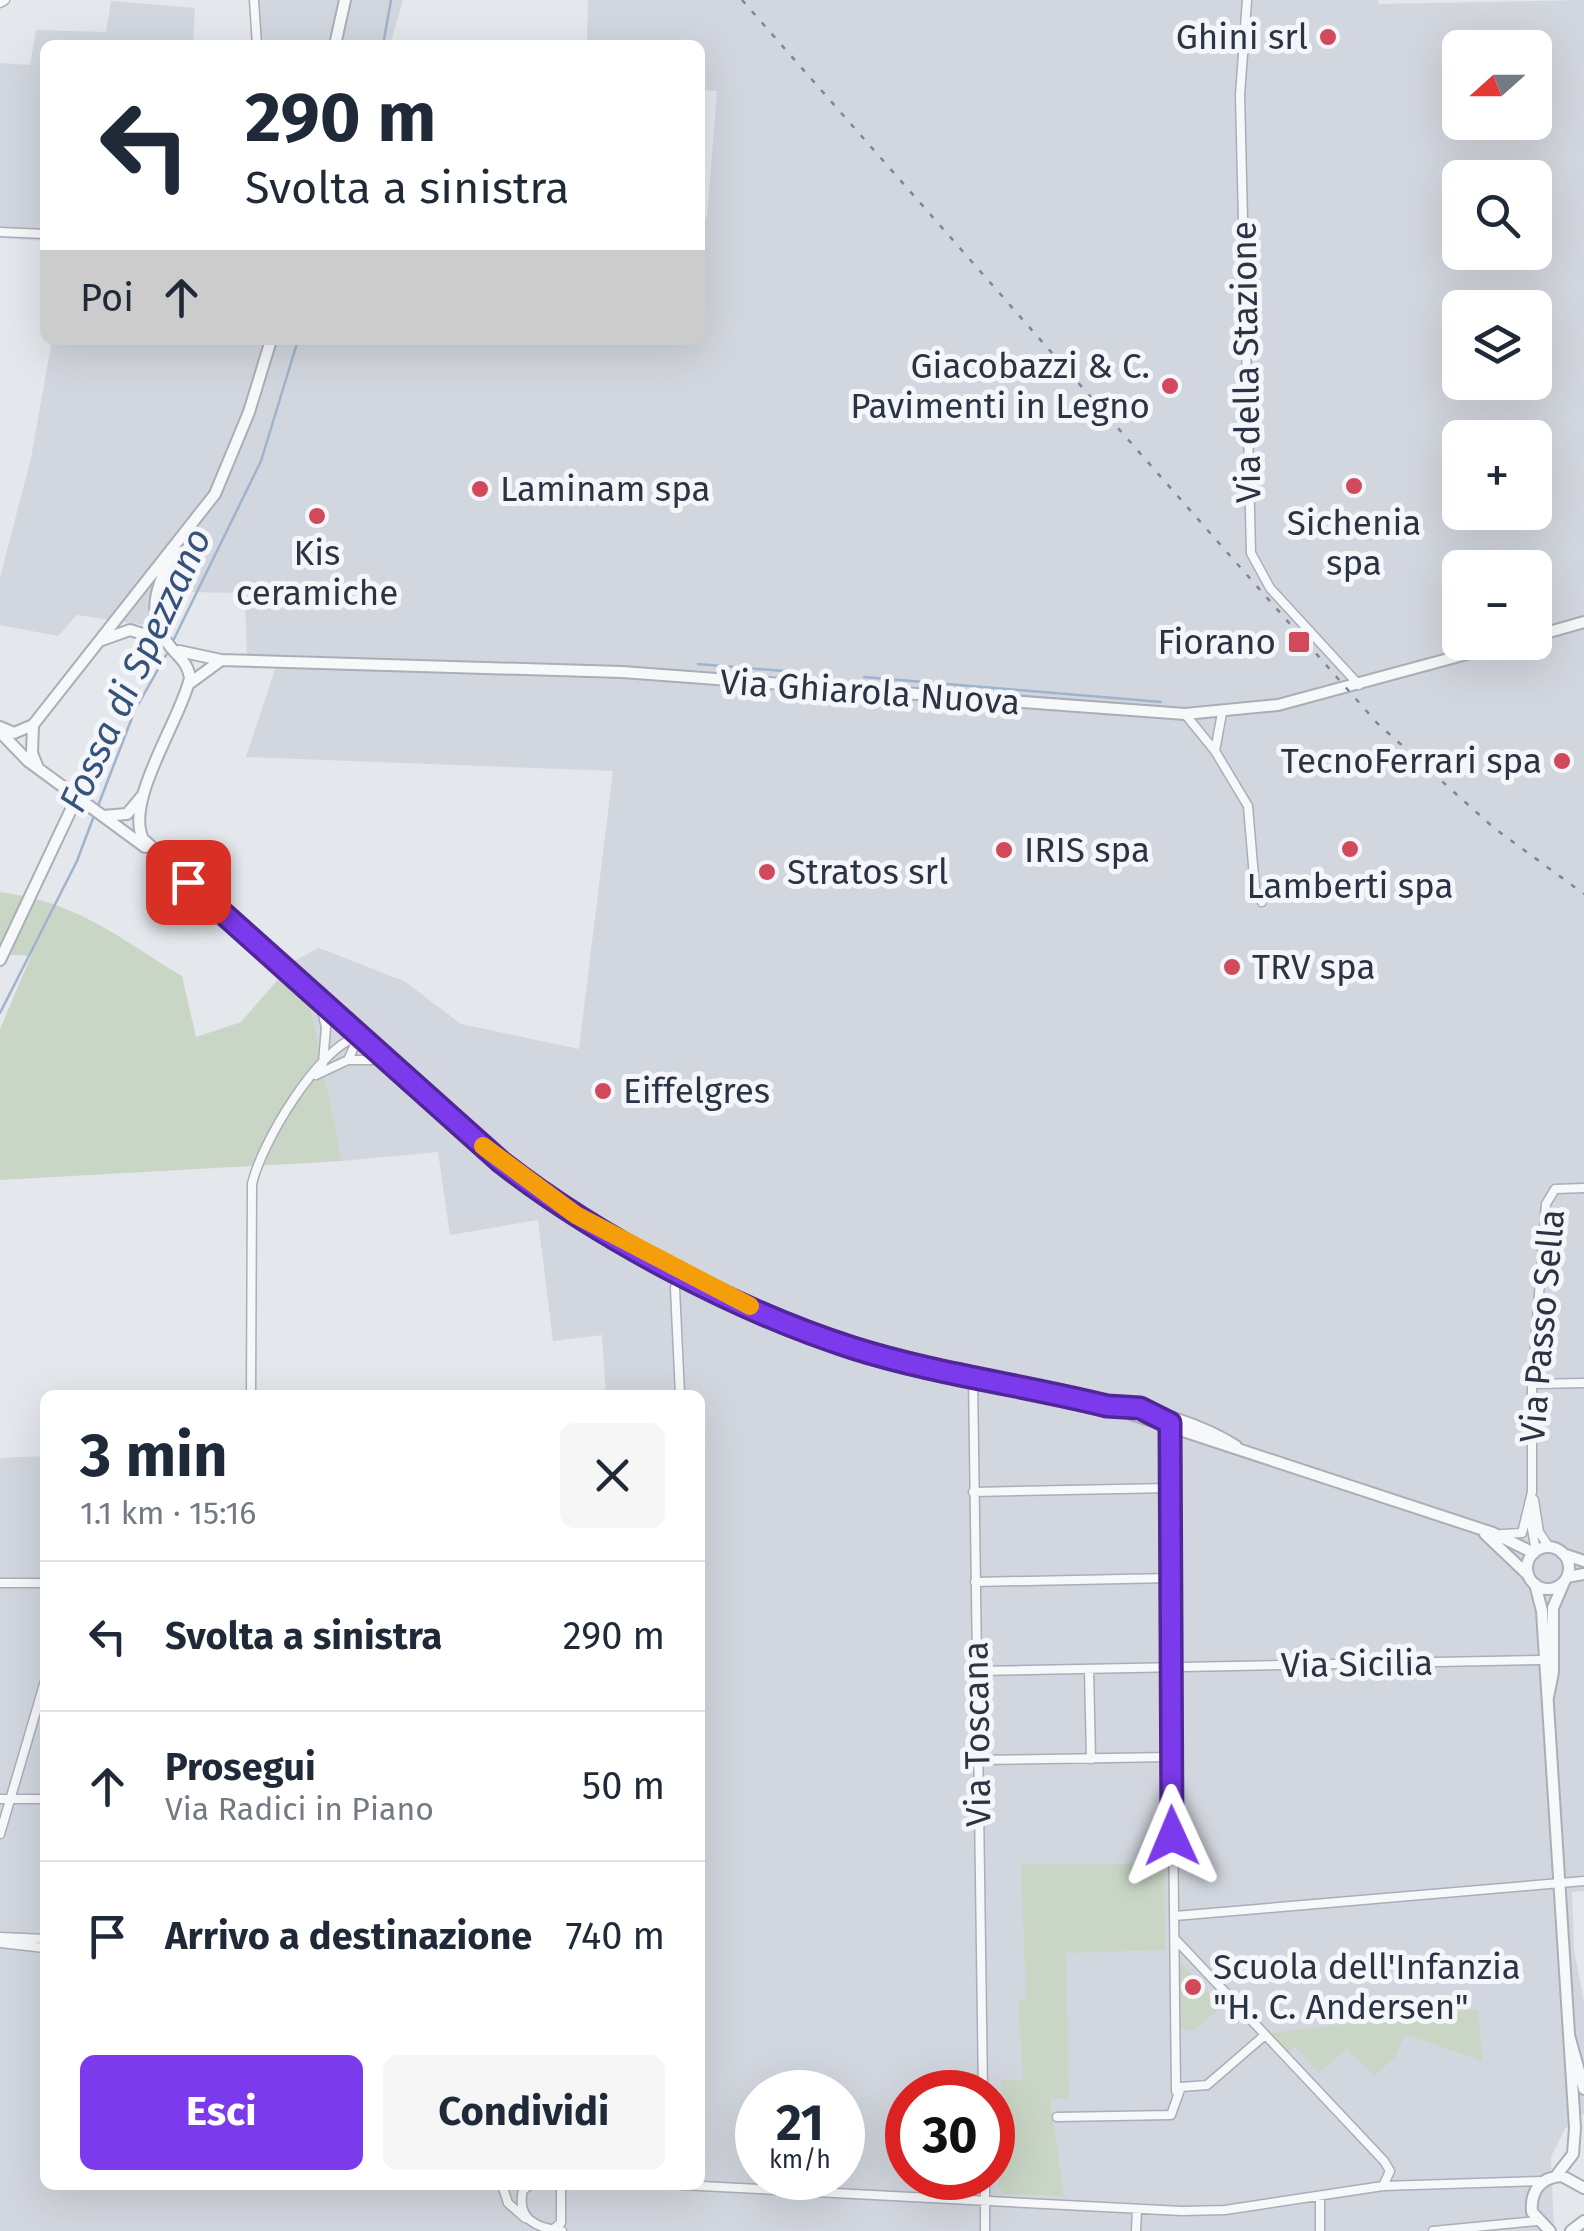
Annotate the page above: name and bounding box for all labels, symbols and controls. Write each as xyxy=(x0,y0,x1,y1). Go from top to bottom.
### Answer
place label: Ghini srl xyxy=(1176,16,1308,58)
marker: Ghini srl xyxy=(1317,26,1339,48)
north arrow xyxy=(1442,30,1552,140)
map controls xyxy=(1442,30,1552,660)
text: 290 m xyxy=(245,76,436,160)
icon: left xyxy=(80,80,210,210)
button: search xyxy=(1442,160,1552,270)
text: Svolta a sinistra xyxy=(245,161,570,215)
street label: Via della Stazione xyxy=(1223,221,1269,503)
icon: ahead xyxy=(154,270,209,325)
text: Poi xyxy=(80,275,134,321)
button: layers xyxy=(1442,290,1552,400)
place label: Giacobazzi & C. Pavimenti in Legno xyxy=(850,345,1150,427)
marker: Giacobazzi & C. Pavimenti in Legno xyxy=(1159,375,1181,397)
button: + xyxy=(1442,420,1552,530)
place label: Laminam spa xyxy=(500,468,711,510)
marker: Sichenia spa xyxy=(1343,475,1365,497)
marker: Laminam spa xyxy=(469,478,491,500)
place label: Sichenia spa xyxy=(1287,502,1421,584)
marker: Kis ceramiche xyxy=(306,505,328,527)
water label: Fossa di Spezzano xyxy=(49,521,221,819)
place label: Kis ceramiche xyxy=(236,532,398,614)
button: − xyxy=(1442,550,1552,660)
place label: Fiorano xyxy=(1157,621,1276,663)
marker: Fiorano xyxy=(1286,629,1312,655)
street label: Via Ghiarola Nuova xyxy=(719,661,1021,723)
place label: TecnoFerrari spa xyxy=(1281,740,1542,782)
marker: TecnoFerrari spa xyxy=(1551,750,1573,772)
place label: IRIS spa xyxy=(1024,829,1150,871)
marker: Lamberti spa xyxy=(1339,838,1361,860)
marker: IRIS spa xyxy=(993,839,1015,861)
pin xyxy=(146,840,231,925)
place label: Stratos srl xyxy=(787,851,948,893)
icon: arrive xyxy=(161,855,216,910)
marker: Stratos srl xyxy=(756,861,778,883)
place label: Lamberti spa xyxy=(1246,865,1454,907)
place label: TRV spa xyxy=(1252,946,1376,988)
marker: TRV spa xyxy=(1221,956,1243,978)
place label: Eiffelgres xyxy=(623,1070,770,1112)
marker: Eiffelgres xyxy=(592,1080,614,1102)
street label: Via Passo Sella xyxy=(1511,1207,1573,1445)
text: 3 min xyxy=(80,1420,228,1492)
button: close xyxy=(560,1423,665,1528)
text: 1.1 km · 15:16 xyxy=(80,1494,256,1532)
icon: left xyxy=(80,1609,135,1664)
text: Svolta a sinistra xyxy=(165,1613,442,1659)
text: 290 m xyxy=(563,1613,665,1659)
street label: Via Toscana xyxy=(954,1641,1000,1827)
street label: Via Sicilia xyxy=(1280,1642,1434,1686)
text: Prosegui xyxy=(165,1744,316,1790)
icon: ahead xyxy=(80,1759,135,1814)
text: 50 m xyxy=(582,1763,665,1809)
position arrow xyxy=(1120,1784,1224,1888)
text: Via Radici in Piano xyxy=(165,1790,434,1828)
icon: arrive xyxy=(80,1909,135,1964)
text: Arrivo a destinazione xyxy=(165,1913,532,1959)
text: 740 m xyxy=(566,1913,665,1959)
place label: Scuola dell'Infanzia "H. C. Andersen" xyxy=(1213,1946,1521,2028)
marker: Scuola dell'Infanzia "H. C. Andersen" xyxy=(1182,1976,1204,1998)
button: Esci xyxy=(80,2055,363,2170)
button: Condividi xyxy=(383,2055,665,2170)
speed limit sign: 30 xyxy=(885,2070,1015,2200)
text: 21 xyxy=(776,2093,824,2153)
text: km/h xyxy=(769,2145,831,2175)

